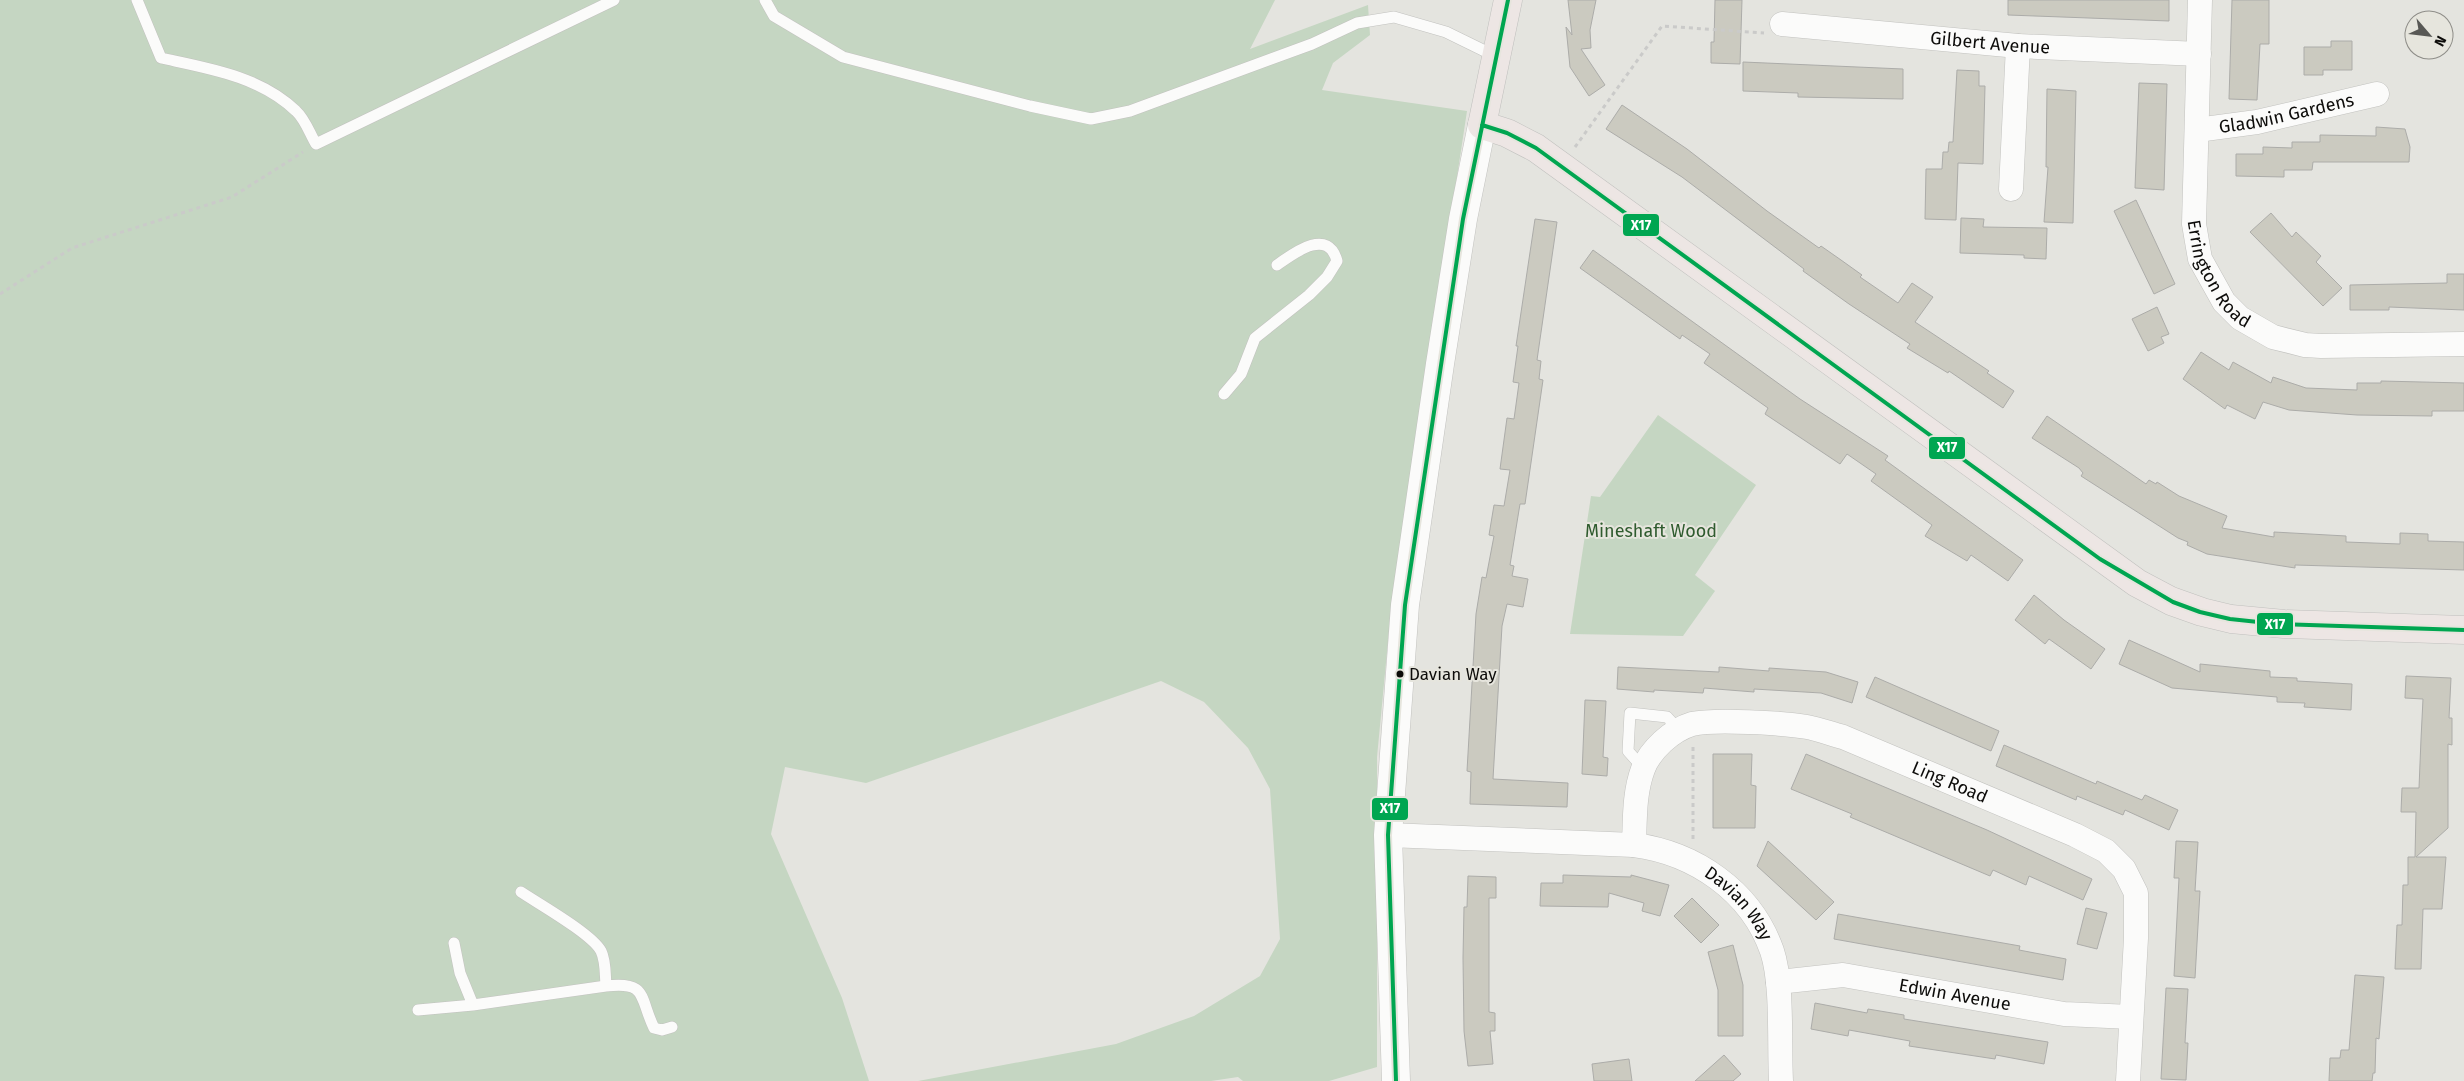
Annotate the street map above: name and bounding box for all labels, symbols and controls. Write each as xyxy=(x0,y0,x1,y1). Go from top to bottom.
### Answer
north arrow xyxy=(2404,10,2454,60)
street label: Gilbert Avenue xyxy=(1929,27,2051,58)
text: N xyxy=(2430,33,2450,49)
street label: Gladwin Gardens xyxy=(2218,89,2356,138)
line badge: X17 xyxy=(1622,213,1660,237)
text: X17 xyxy=(1630,217,1652,234)
street label: Errington Road xyxy=(2182,218,2255,333)
line badge: X17 xyxy=(1928,436,1966,460)
text: X17 xyxy=(1936,439,1958,456)
park label: Mineshaft Wood xyxy=(1585,520,1717,542)
line badge: X17 xyxy=(2256,612,2294,636)
text: X17 xyxy=(2264,616,2286,633)
place label: Davian Way xyxy=(1409,664,1497,685)
marker: Davian Way xyxy=(1395,669,1405,679)
street label: Ling Road xyxy=(1908,756,1991,808)
line badge: X17 xyxy=(1371,797,1409,821)
text: X17 xyxy=(1379,800,1401,817)
street label: Davian Way xyxy=(1700,861,1777,944)
street label: Edwin Avenue xyxy=(1897,974,2013,1015)

